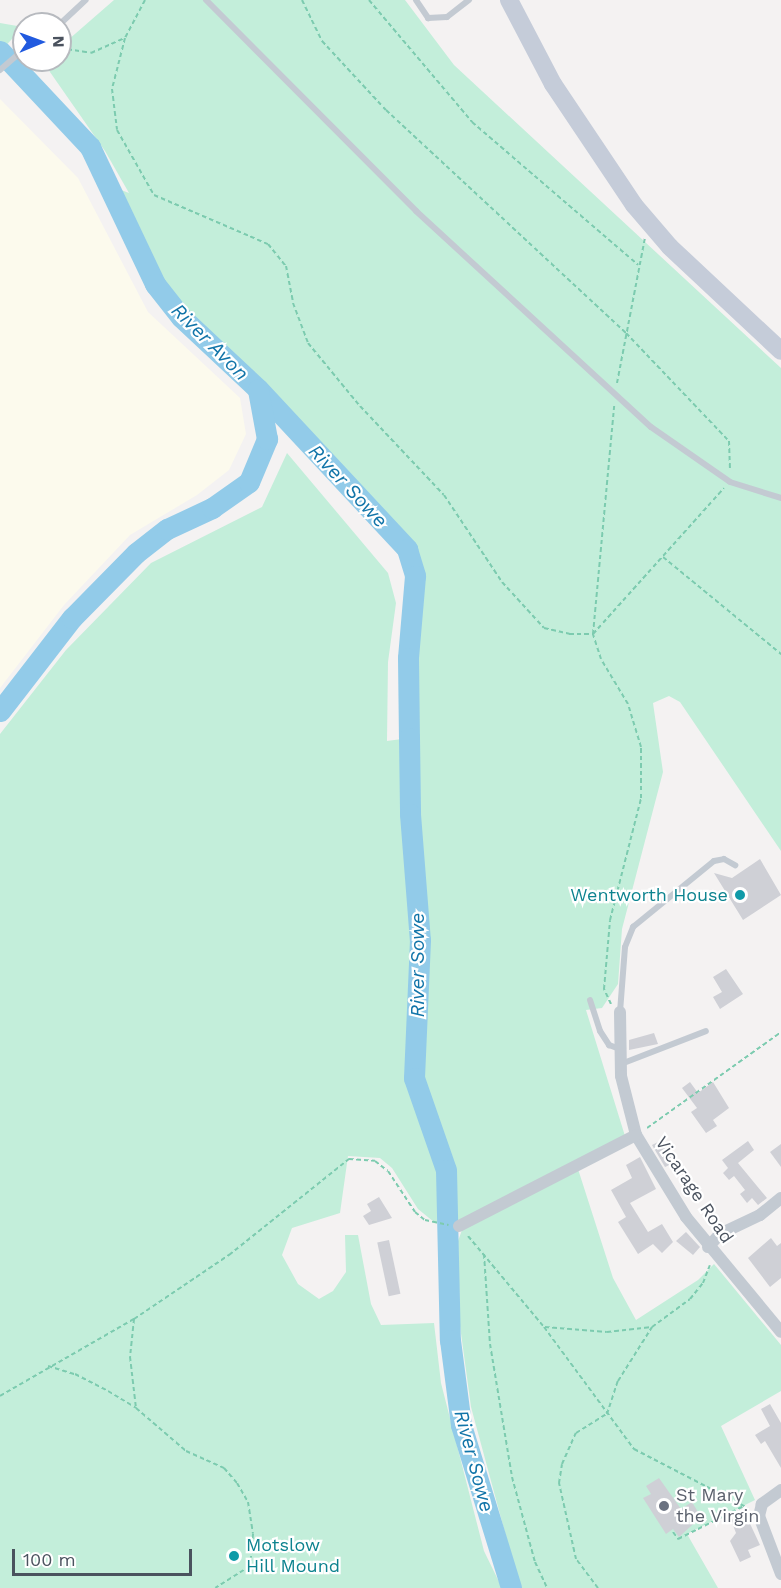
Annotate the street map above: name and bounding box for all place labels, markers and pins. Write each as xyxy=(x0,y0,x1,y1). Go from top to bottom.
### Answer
place label: Wentworth House xyxy=(570,884,728,906)
marker: Wentworth House xyxy=(733,888,747,902)
place label: St Mary the Virgin xyxy=(676,1485,760,1528)
marker: St Mary the Virgin xyxy=(657,1499,671,1513)
place label: Motslow Hill Mound xyxy=(246,1535,341,1578)
marker: Motslow Hill Mound xyxy=(227,1549,241,1563)

